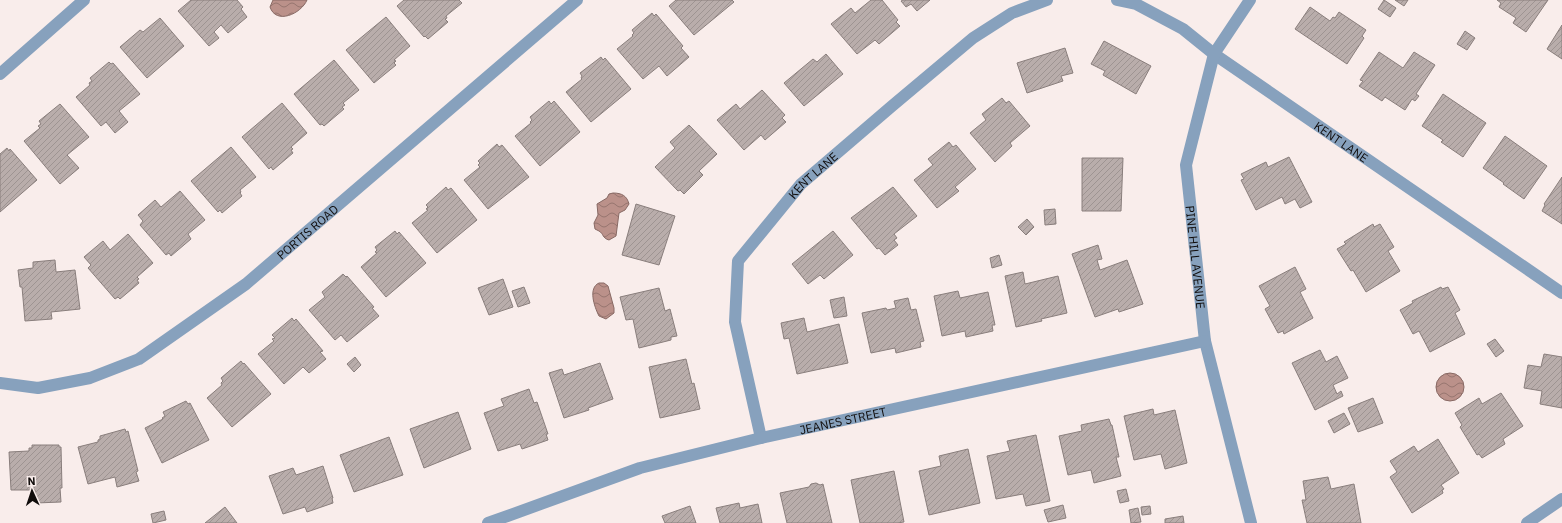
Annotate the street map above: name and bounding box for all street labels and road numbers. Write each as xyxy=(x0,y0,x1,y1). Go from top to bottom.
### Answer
street label: KENT LANE xyxy=(1311,118,1371,165)
street label: KENT LANE xyxy=(785,149,841,202)
street label: PORTIS ROAD xyxy=(273,201,341,262)
street label: PINE HILL AVENUE xyxy=(1183,205,1209,309)
street label: JEANES STREET xyxy=(798,403,888,437)

